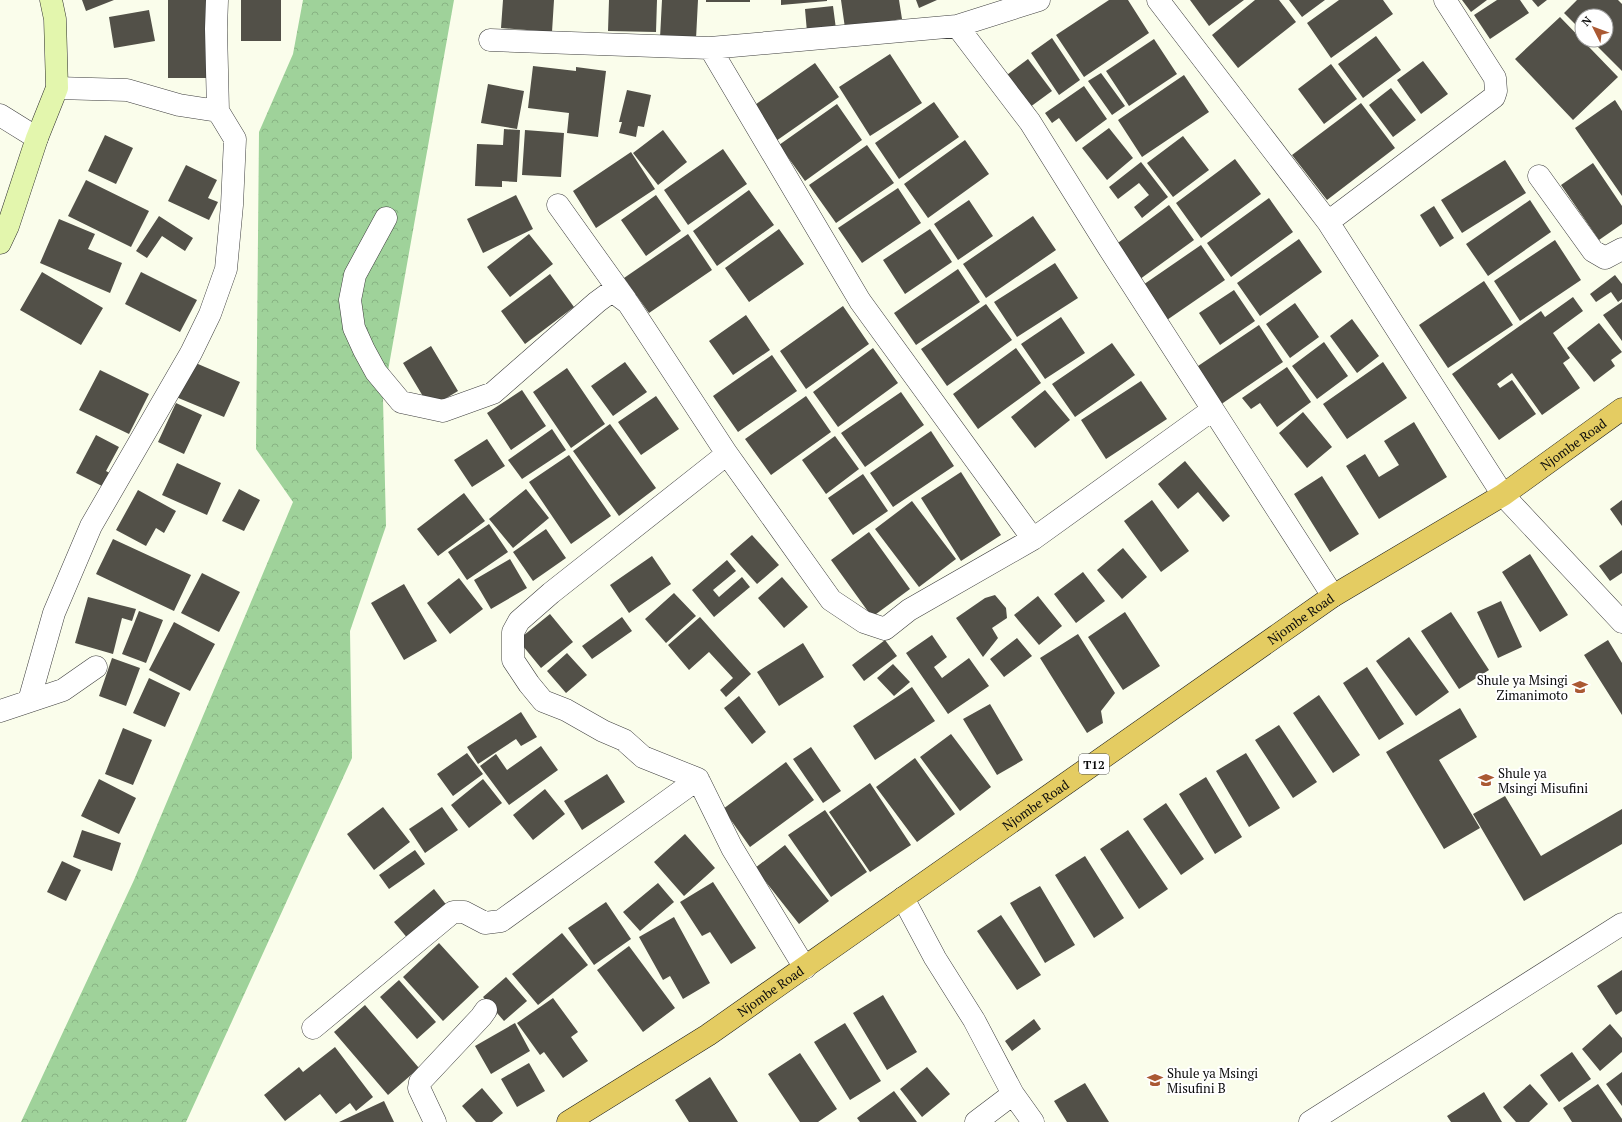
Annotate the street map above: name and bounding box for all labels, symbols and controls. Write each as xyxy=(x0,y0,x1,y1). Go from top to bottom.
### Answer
north arrow xyxy=(1574,8,1614,48)
text: N xyxy=(1579,13,1595,29)
street label: Njombe Road xyxy=(1537,414,1610,474)
street label: Njombe Road xyxy=(1264,589,1338,648)
place label: Shule ya Msingi Zimanimoto xyxy=(1477,671,1568,704)
school or university icon: Shule ya Msingi Zimanimoto xyxy=(1571,678,1589,696)
road number: T12 xyxy=(1079,754,1109,774)
place label: Shule ya Msingi Misufini xyxy=(1498,764,1588,797)
school or university icon: Shule ya Msingi Misufini xyxy=(1477,771,1495,789)
street label: Njombe Road xyxy=(999,775,1072,835)
street label: Njombe Road xyxy=(733,962,807,1021)
place label: Shule ya Msingi Misufini B xyxy=(1167,1064,1258,1097)
school or university icon: Shule ya Msingi Misufini B xyxy=(1146,1071,1164,1089)

